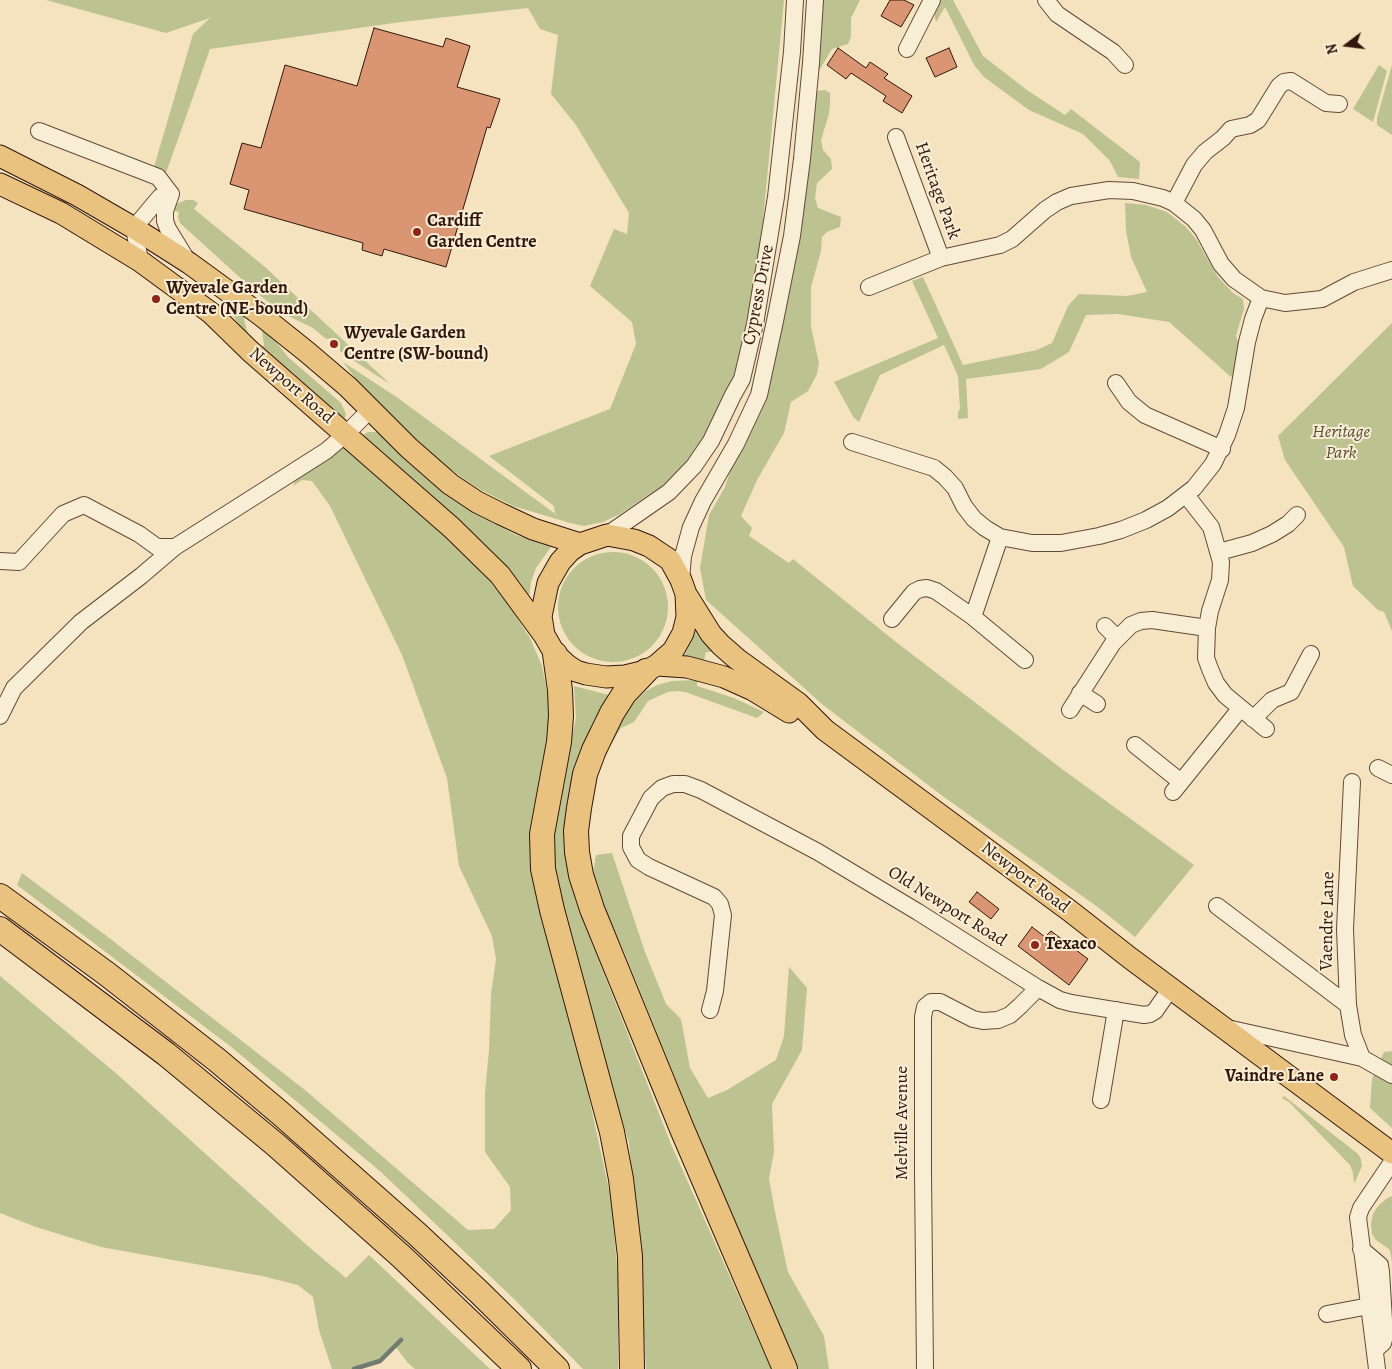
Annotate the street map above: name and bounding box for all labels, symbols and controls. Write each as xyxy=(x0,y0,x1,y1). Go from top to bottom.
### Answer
north arrow xyxy=(1322,20,1372,70)
text: N xyxy=(1322,42,1343,56)
street label: Heritage Park xyxy=(909,139,965,243)
place label: Cardiff Garden Centre xyxy=(427,211,536,253)
marker: Cardiff Garden Centre xyxy=(411,226,423,238)
street label: Cypress Drive xyxy=(739,243,779,347)
place label: Wyevale Garden Centre (NE-bound) xyxy=(166,278,308,320)
marker: Wyevale Garden Centre (NE-bound) xyxy=(150,293,162,305)
place label: Wyevale Garden Centre (SW-bound) xyxy=(344,323,489,366)
marker: Wyevale Garden Centre (SW-bound) xyxy=(328,338,340,350)
street label: Newport Road xyxy=(244,343,338,429)
park label: Heritage Park xyxy=(1312,422,1370,464)
street label: Newport Road xyxy=(976,838,1074,918)
street label: Old Newport Road xyxy=(884,862,1010,952)
street label: Vaendre Lane xyxy=(1316,871,1340,971)
place label: Texaco xyxy=(1045,934,1097,956)
marker: Texaco xyxy=(1029,939,1041,951)
street label: Melville Avenue xyxy=(892,1066,914,1180)
place label: Vaindre Lane xyxy=(1225,1066,1324,1088)
marker: Vaindre Lane xyxy=(1328,1071,1340,1083)

